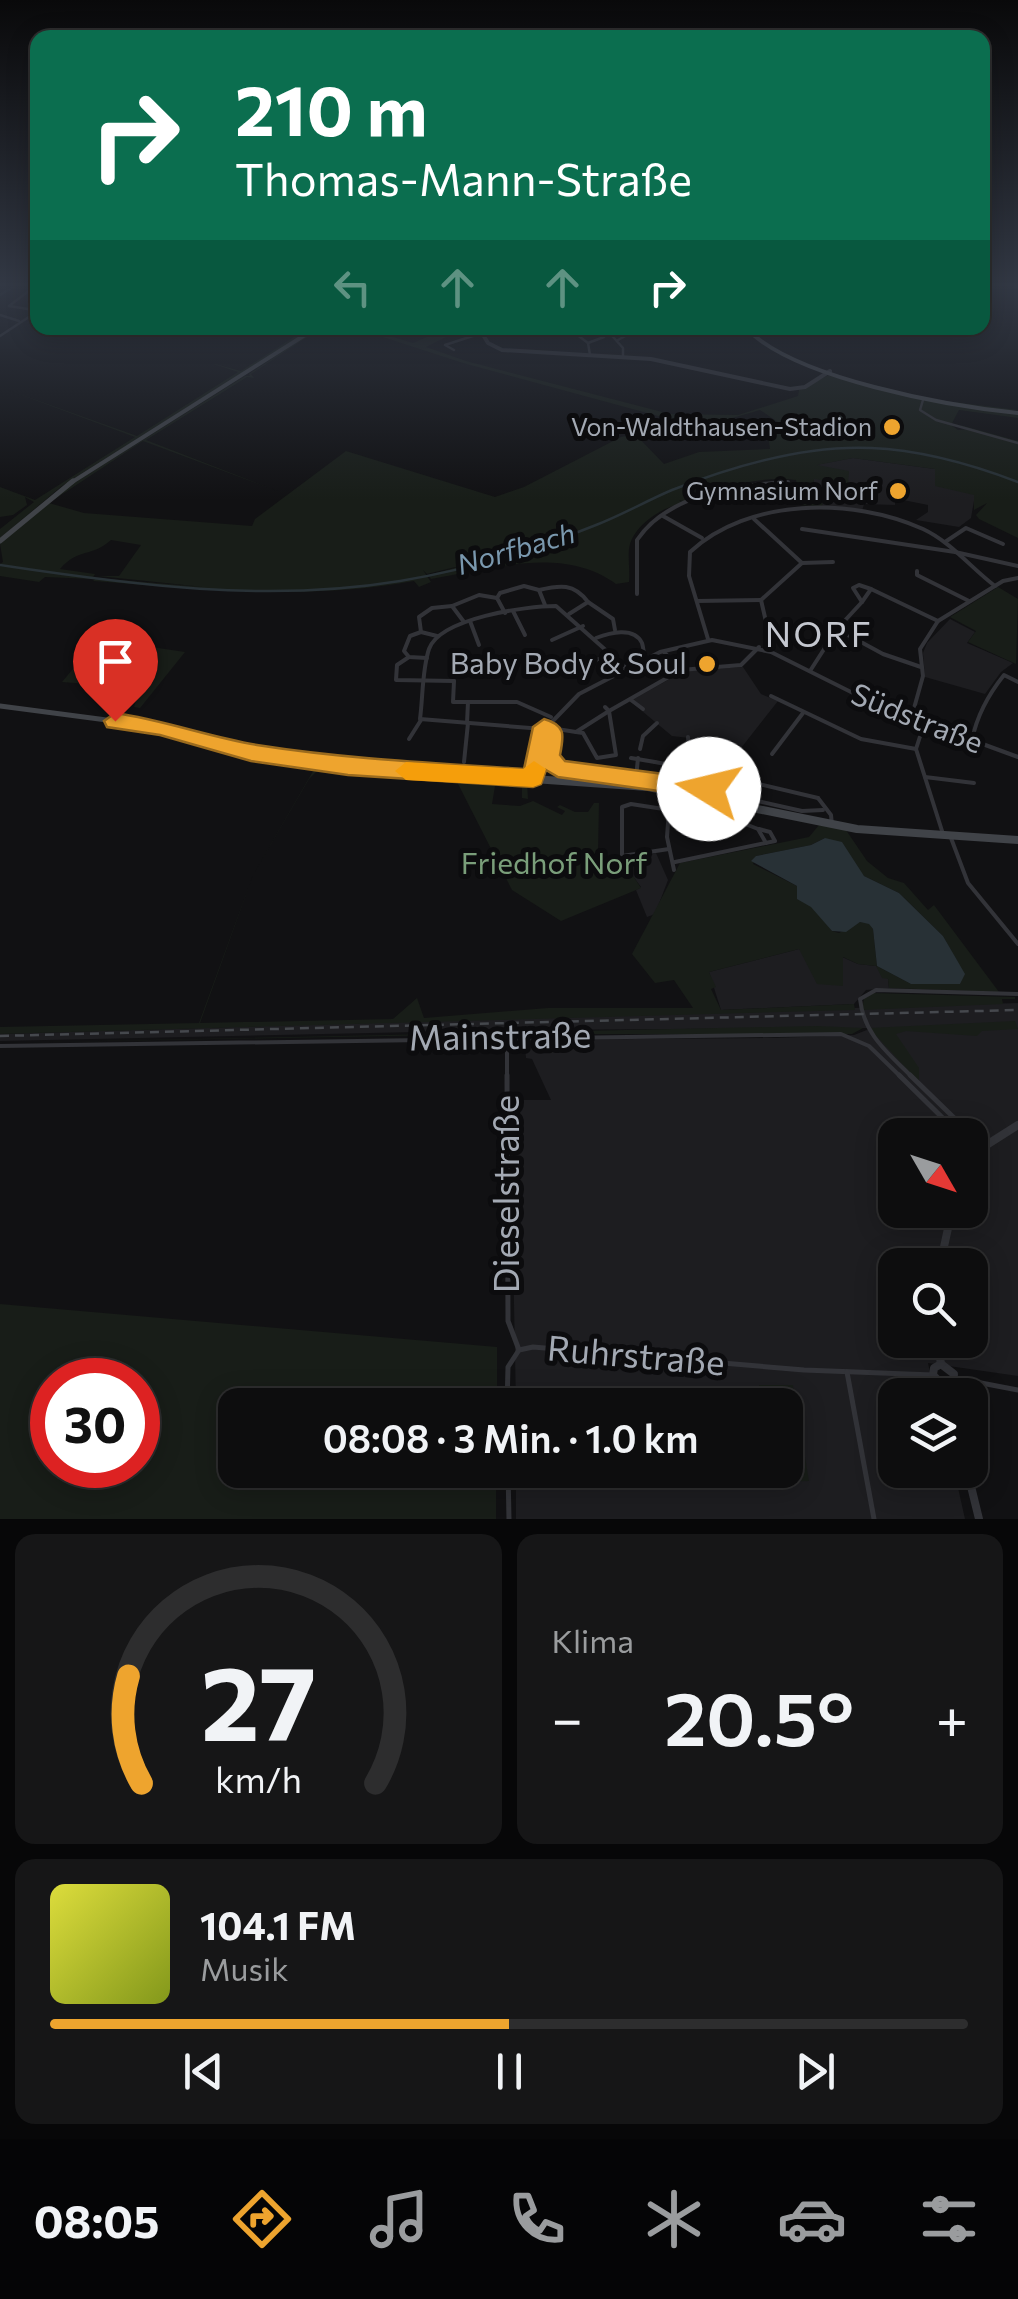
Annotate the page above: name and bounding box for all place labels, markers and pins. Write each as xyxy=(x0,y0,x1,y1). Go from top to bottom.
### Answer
place label: Von-Waldthausen-Stadion xyxy=(571,411,872,441)
marker: Von-Waldthausen-Stadion xyxy=(881,416,903,438)
place label: Gymnasium Norf xyxy=(686,475,878,505)
marker: Gymnasium Norf xyxy=(887,480,909,502)
pin xyxy=(73,619,158,722)
place label: Baby Body & Soul xyxy=(450,643,687,680)
marker: Baby Body & Soul xyxy=(696,653,718,675)

